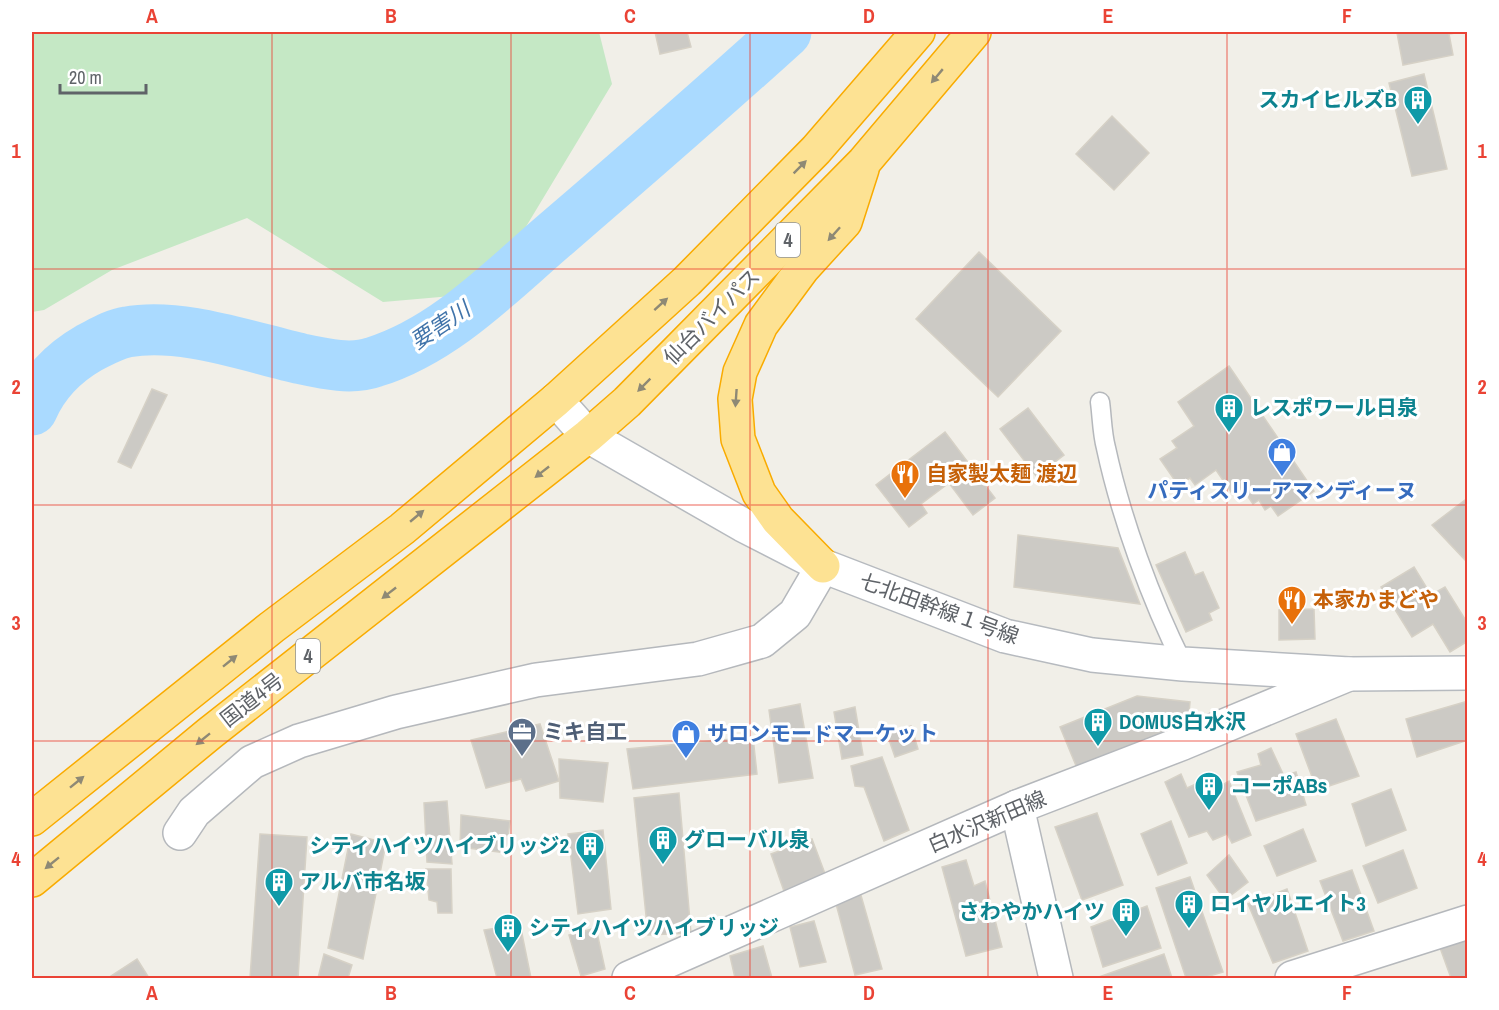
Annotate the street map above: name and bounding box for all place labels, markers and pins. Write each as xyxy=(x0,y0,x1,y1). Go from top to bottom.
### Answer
building icon: スカイヒルズB xyxy=(1402,84,1434,126)
place label: スカイヒルズB xyxy=(1259,85,1397,114)
building icon: レスポワール日泉 xyxy=(1213,392,1245,434)
place label: レスポワール日泉 xyxy=(1250,393,1418,422)
shop icon: パティスリーアマンディーヌ xyxy=(1266,436,1298,478)
restaurant icon: 自家製太麺 渡辺 xyxy=(889,458,921,500)
place label: 自家製太麺 渡辺 xyxy=(926,459,1078,488)
place label: パティスリーアマンディーヌ xyxy=(1147,476,1417,505)
restaurant icon: 本家かまどや xyxy=(1276,584,1308,626)
place label: 本家かまどや xyxy=(1313,585,1439,614)
building icon: DOMUS白水沢 xyxy=(1082,706,1114,748)
place label: DOMUS白水沢 xyxy=(1119,707,1246,736)
office icon: ミキ自工 xyxy=(506,716,538,758)
place label: ミキ自工 xyxy=(543,717,627,746)
shop icon: サロンモードマーケット xyxy=(670,718,702,760)
place label: サロンモードマーケット xyxy=(707,719,938,748)
building icon: コーポABs xyxy=(1193,770,1225,812)
place label: コーポABs xyxy=(1230,771,1327,800)
building icon: グローバル泉 xyxy=(647,824,679,866)
place label: グローバル泉 xyxy=(684,825,810,854)
building icon: シティハイツハイブリッジ2 xyxy=(574,830,606,872)
place label: シティハイツハイブリッジ2 xyxy=(310,831,569,860)
building icon: アルバ市名坂 xyxy=(263,866,295,908)
place label: アルバ市名坂 xyxy=(300,867,426,896)
building icon: ロイヤルエイト3 xyxy=(1173,888,1205,930)
place label: ロイヤルエイト3 xyxy=(1210,889,1366,918)
building icon: さわやかハイツ xyxy=(1110,896,1142,938)
place label: さわやかハイツ xyxy=(958,897,1105,926)
building icon: シティハイツハイブリッジ xyxy=(492,912,524,954)
place label: シティハイツハイブリッジ xyxy=(529,913,779,942)

